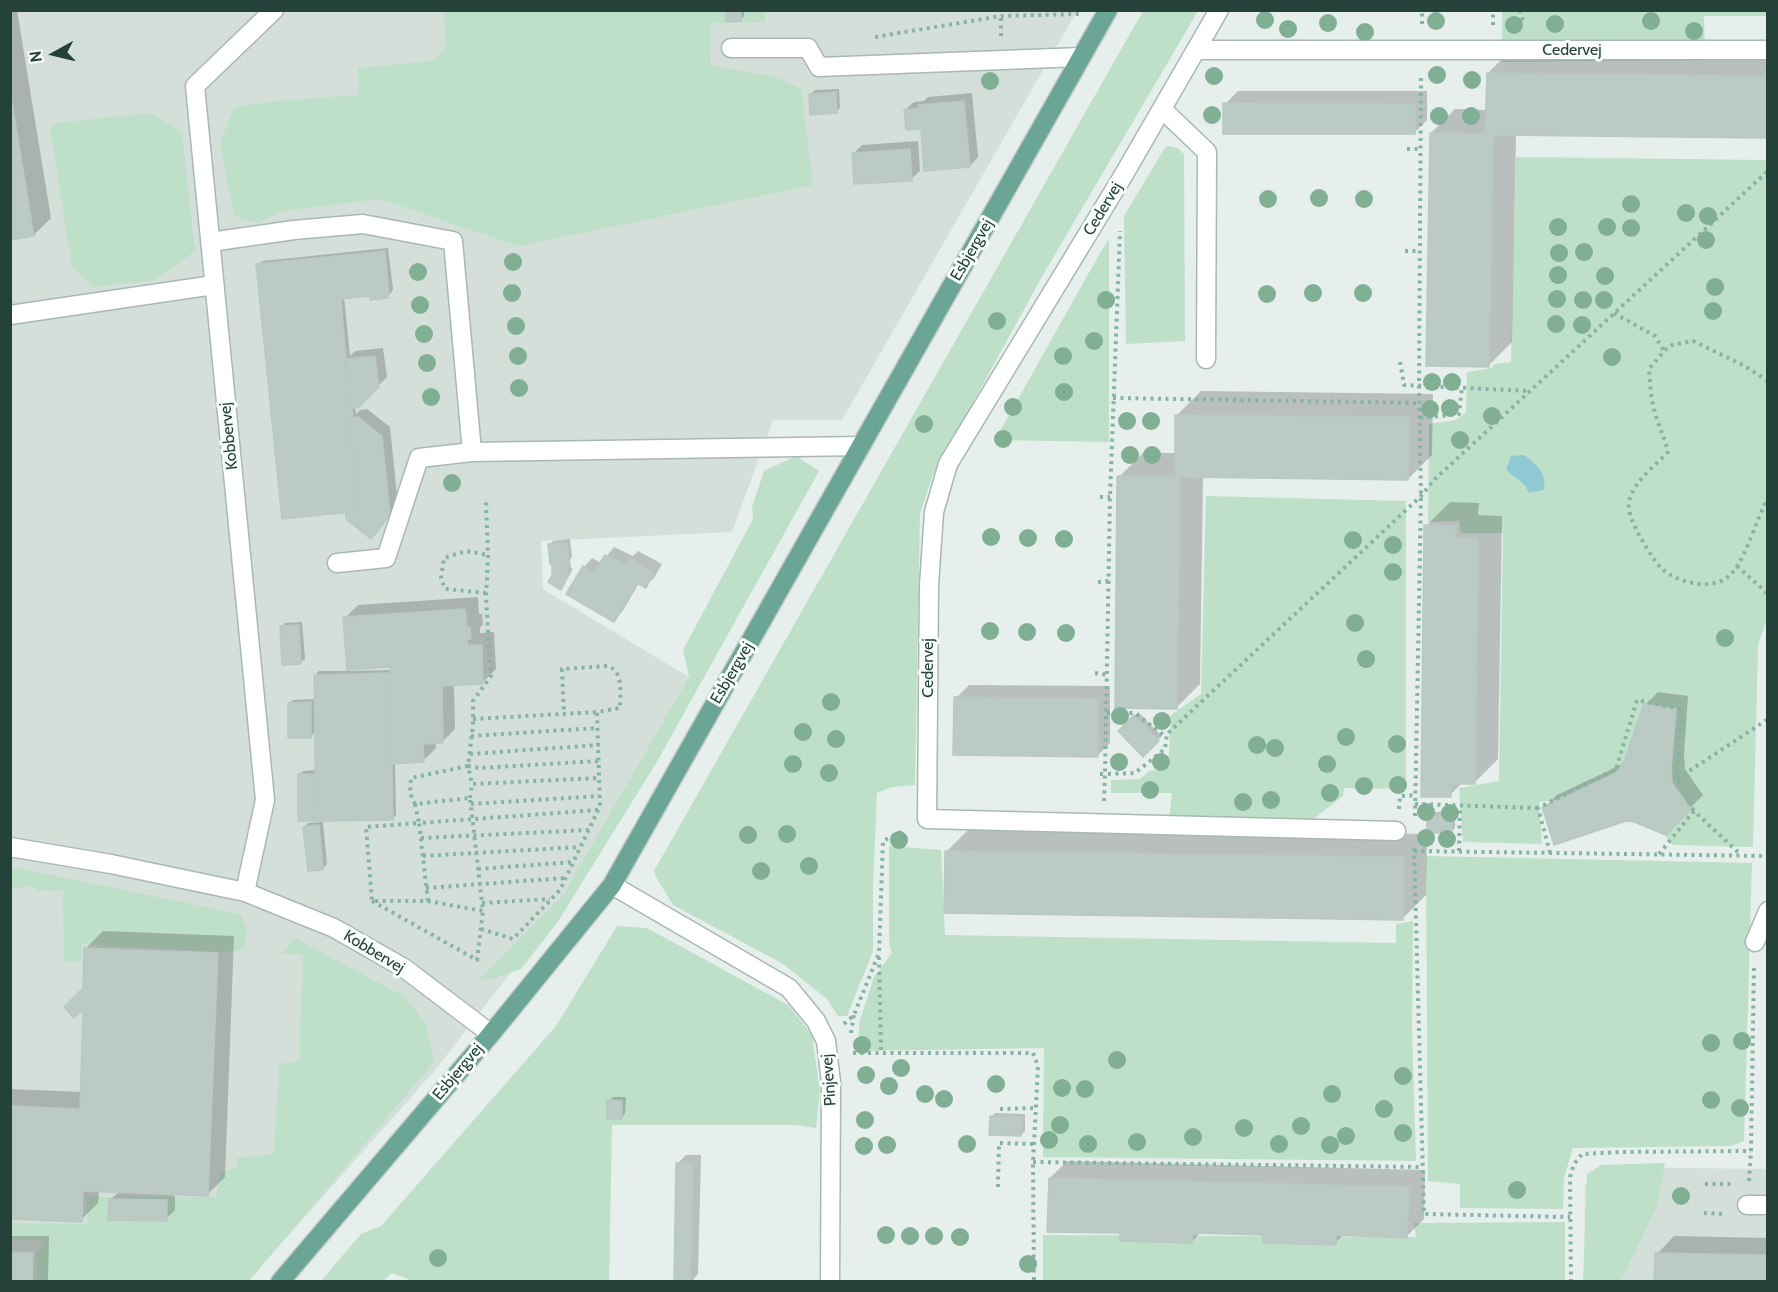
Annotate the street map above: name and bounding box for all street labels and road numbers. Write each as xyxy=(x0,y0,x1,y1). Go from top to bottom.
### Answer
street label: Cedervej xyxy=(1542,40,1602,60)
street label: Cedervej xyxy=(1080,179,1126,239)
street label: Esbjergvej xyxy=(947,216,997,284)
street label: Kobbervej xyxy=(216,401,242,471)
street label: Cedervej xyxy=(918,638,938,698)
street label: Esbjergvej xyxy=(707,639,757,707)
street label: Kobbervej xyxy=(340,926,408,978)
street label: Esbjergvej xyxy=(429,1040,487,1104)
street label: Pinjevej xyxy=(818,1053,840,1107)

